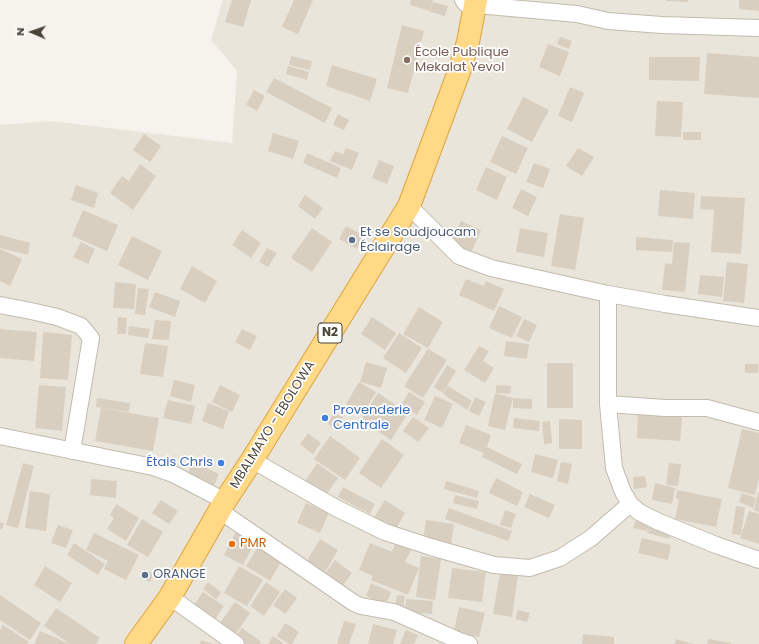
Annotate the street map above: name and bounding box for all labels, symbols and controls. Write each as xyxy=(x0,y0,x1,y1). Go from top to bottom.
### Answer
north arrow xyxy=(12,12,52,52)
text: N xyxy=(12,27,28,36)
place label: École Publique Mekalat Yevol xyxy=(415,45,509,76)
marker: École Publique Mekalat Yevol xyxy=(402,55,412,65)
place label: Et se Soudjoucam Éclairage xyxy=(360,225,476,256)
marker: Et se Soudjoucam Éclairage xyxy=(347,235,357,245)
road number: N2 xyxy=(318,323,342,343)
street label: MBALMAYO - EBOLOWA xyxy=(227,358,319,492)
place label: Provenderie Centrale xyxy=(333,403,410,434)
marker: Provenderie Centrale xyxy=(320,413,330,423)
place label: Étais Chris xyxy=(146,455,213,471)
marker: Étais Chris xyxy=(216,458,226,468)
place label: PMR xyxy=(240,536,267,552)
marker: PMR xyxy=(227,539,237,549)
place label: ORANGE xyxy=(153,567,206,583)
marker: ORANGE xyxy=(140,570,150,580)

